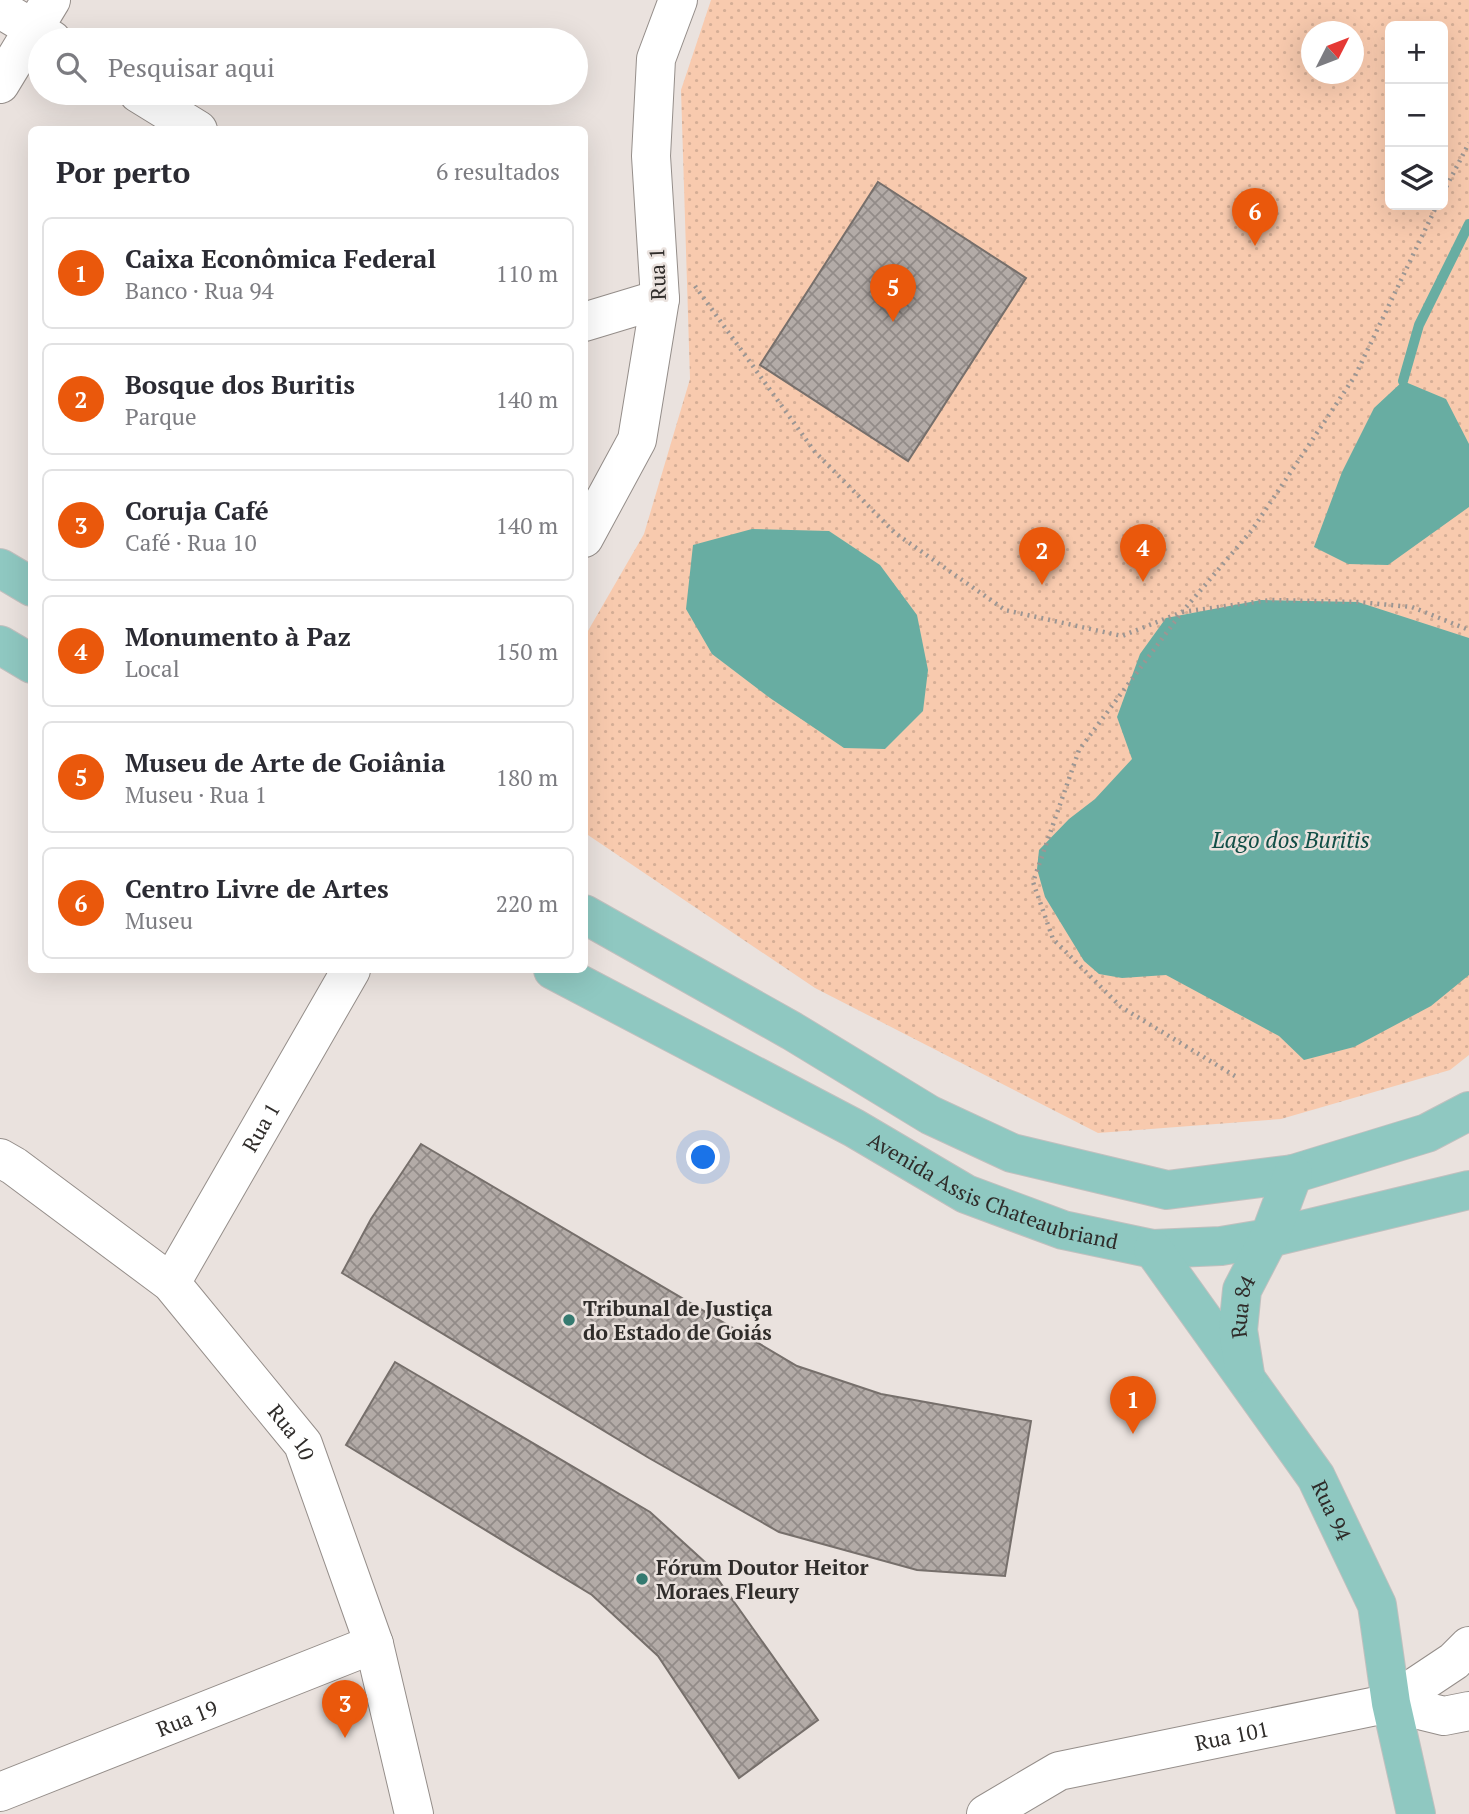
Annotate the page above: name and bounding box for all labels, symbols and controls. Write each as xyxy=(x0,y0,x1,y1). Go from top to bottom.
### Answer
north arrow xyxy=(1301,21,1364,84)
map controls xyxy=(1385,21,1448,210)
button: + xyxy=(1385,21,1448,84)
search box xyxy=(28,28,588,105)
icon: search xyxy=(52,48,90,86)
text: Pesquisar aqui xyxy=(108,50,275,84)
button: − xyxy=(1385,84,1448,147)
button: layers xyxy=(1385,147,1448,210)
text: Por perto xyxy=(56,152,190,192)
text: 6 resultados xyxy=(436,156,560,187)
pin: 6 xyxy=(1232,188,1278,246)
text: Caixa Econômica Federal xyxy=(125,241,436,275)
street label: Rua 1 xyxy=(642,247,672,301)
text: 1 xyxy=(75,258,88,289)
text: 110 m xyxy=(496,258,558,289)
pin: 5 xyxy=(870,264,916,322)
text: Banco · Rua 94 xyxy=(125,275,274,306)
text: Bosque dos Buritis xyxy=(125,367,355,401)
text: 2 xyxy=(75,384,88,415)
text: 140 m xyxy=(496,384,558,415)
text: Parque xyxy=(125,401,197,432)
text: Coruja Café xyxy=(125,493,269,527)
text: 3 xyxy=(75,510,88,541)
text: 140 m xyxy=(496,510,558,541)
pin: 4 xyxy=(1120,524,1166,582)
text: Café · Rua 10 xyxy=(125,527,257,558)
pin: 2 xyxy=(1019,527,1065,585)
text: Monumento à Paz xyxy=(125,619,351,653)
text: 4 xyxy=(75,636,88,667)
text: 150 m xyxy=(496,636,558,667)
text: Local xyxy=(125,653,180,684)
text: Museu de Arte de Goiânia xyxy=(125,745,445,779)
text: 5 xyxy=(75,762,88,793)
text: 180 m xyxy=(496,762,558,793)
text: Museu · Rua 1 xyxy=(125,779,267,810)
water label: Lago dos Buritis xyxy=(1211,824,1370,855)
text: Centro Livre de Artes xyxy=(125,871,389,905)
text: 6 xyxy=(75,888,88,919)
text: 220 m xyxy=(496,888,558,919)
text: Museu xyxy=(125,905,193,936)
street label: Rua 1 xyxy=(236,1097,286,1157)
street label: Avenida Assis Chateaubriand xyxy=(863,1125,1121,1255)
your location xyxy=(686,1140,720,1174)
street label: Rua 84 xyxy=(1223,1269,1262,1340)
place label: Tribunal de Justiça do Estado de Goiás xyxy=(583,1294,773,1346)
marker: Tribunal de Justiça do Estado de Goiás xyxy=(561,1312,577,1328)
pin: 1 xyxy=(1110,1376,1156,1434)
street label: Rua 10 xyxy=(262,1398,321,1463)
street label: Rua 94 xyxy=(1305,1475,1358,1546)
place label: Fórum Doutor Heitor Moraes Fleury xyxy=(656,1553,869,1605)
marker: Fórum Doutor Heitor Moraes Fleury xyxy=(634,1571,650,1587)
pin: 3 xyxy=(322,1680,368,1738)
street label: Rua 19 xyxy=(152,1693,222,1743)
street label: Rua 101 xyxy=(1192,1714,1271,1757)

